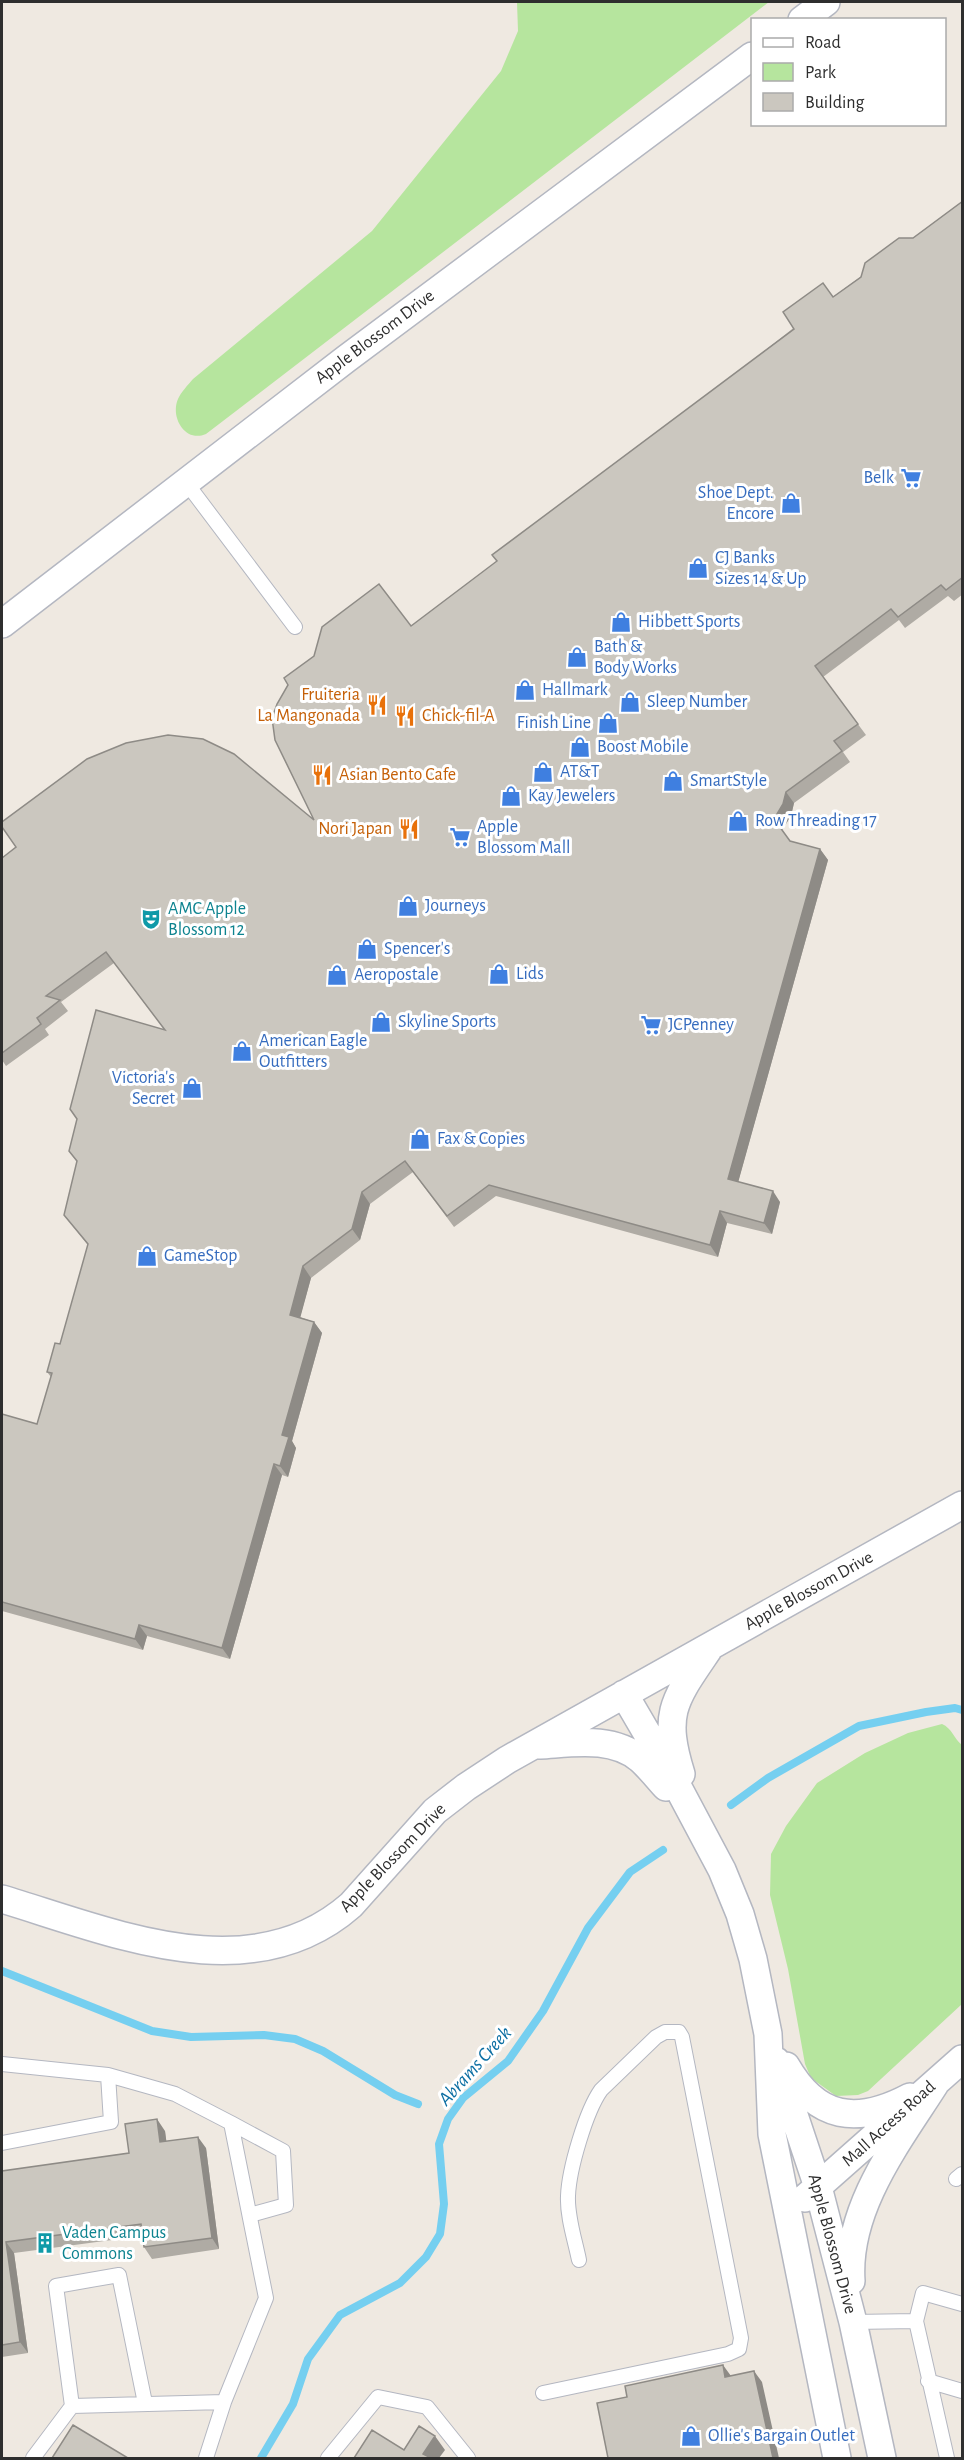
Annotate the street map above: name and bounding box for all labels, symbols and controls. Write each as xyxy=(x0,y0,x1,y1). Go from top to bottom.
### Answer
legend xyxy=(751,18,946,126)
text: Road xyxy=(805,34,841,52)
text: Park xyxy=(805,64,837,82)
text: Building xyxy=(805,94,865,112)
street label: Apple Blossom Drive xyxy=(312,287,438,387)
supermarket icon: Belk xyxy=(899,466,923,490)
place label: Belk xyxy=(864,469,895,487)
place label: Shoe Dept. Encore xyxy=(698,484,774,523)
shop icon: Shoe Dept. Encore xyxy=(779,491,803,515)
place label: CJ Banks Sizes 14 & Up xyxy=(715,549,806,588)
shop icon: CJ Banks Sizes 14 & Up xyxy=(686,556,710,580)
shop icon: Hibbett Sports xyxy=(609,610,633,634)
place label: Hibbett Sports xyxy=(638,613,740,631)
place label: Bath & Body Works xyxy=(594,638,677,677)
shop icon: Bath & Body Works xyxy=(565,645,589,669)
shop icon: Hallmark xyxy=(513,678,537,702)
place label: Hallmark xyxy=(542,681,609,699)
place label: Fruiteria La Mangonada xyxy=(257,686,360,725)
shop icon: Sleep Number xyxy=(618,690,642,714)
restaurant icon: Fruiteria La Mangonada xyxy=(365,693,389,717)
place label: Sleep Number xyxy=(647,693,748,711)
restaurant icon: Chick-fil-A xyxy=(393,704,417,728)
place label: Chick-fil-A xyxy=(422,707,495,725)
shop icon: Finish Line xyxy=(596,711,620,735)
place label: Finish Line xyxy=(517,714,591,732)
shop icon: Boost Mobile xyxy=(568,735,592,759)
place label: Boost Mobile xyxy=(597,738,689,756)
shop icon: AT&T xyxy=(531,760,555,784)
restaurant icon: Asian Bento Cafe xyxy=(310,763,334,787)
place label: AT&T xyxy=(560,763,600,781)
place label: Asian Bento Cafe xyxy=(339,766,456,784)
shop icon: SmartStyle xyxy=(661,769,685,793)
place label: SmartStyle xyxy=(690,772,767,790)
shop icon: Kay Jewelers xyxy=(499,784,523,808)
place label: Kay Jewelers xyxy=(528,787,615,805)
shop icon: Row Threading 17 xyxy=(726,809,750,833)
place label: Row Threading 17 xyxy=(755,812,877,830)
restaurant icon: Nori Japan xyxy=(397,817,421,841)
place label: Apple Blossom Mall xyxy=(477,818,571,857)
place label: Nori Japan xyxy=(318,820,392,838)
supermarket icon: Apple Blossom Mall xyxy=(448,825,472,849)
shop icon: Journeys xyxy=(396,894,420,918)
place label: Journeys xyxy=(425,897,486,915)
place label: AMC Apple Blossom 12 xyxy=(168,900,246,939)
theatre icon: AMC Apple Blossom 12 xyxy=(139,907,163,931)
shop icon: Spencer's xyxy=(355,937,379,961)
place label: Spencer's xyxy=(384,940,450,958)
shop icon: Lids xyxy=(487,962,511,986)
shop icon: Aeropostale xyxy=(325,963,349,987)
place label: Lids xyxy=(516,965,544,983)
place label: Aeropostale xyxy=(354,966,438,984)
shop icon: Skyline Sports xyxy=(369,1010,393,1034)
place label: Skyline Sports xyxy=(398,1013,496,1031)
supermarket icon: JCPenney xyxy=(639,1013,663,1037)
place label: JCPenney xyxy=(668,1016,734,1034)
place label: American Eagle Outfitters xyxy=(259,1032,367,1071)
shop icon: American Eagle Outfitters xyxy=(230,1039,254,1063)
place label: Victoria's Secret xyxy=(112,1069,175,1108)
shop icon: Victoria's Secret xyxy=(180,1076,204,1100)
shop icon: Fax & Copies xyxy=(408,1127,432,1151)
place label: Fax & Copies xyxy=(437,1130,525,1148)
shop icon: GameStop xyxy=(135,1244,159,1268)
place label: GameStop xyxy=(164,1247,237,1265)
street label: Apple Blossom Drive xyxy=(742,1548,876,1634)
street label: Apple Blossom Drive xyxy=(337,1800,449,1916)
water label: Abrams Creek xyxy=(434,2023,515,2110)
street label: Mall Access Road xyxy=(839,2078,939,2170)
street label: Apple Blossom Drive xyxy=(805,2172,859,2316)
place label: Vaden Campus Commons xyxy=(62,2224,166,2263)
building icon: Vaden Campus Commons xyxy=(33,2231,57,2255)
shop icon: Ollie's Bargain Outlet xyxy=(679,2424,703,2448)
place label: Ollie's Bargain Outlet xyxy=(708,2427,855,2445)

